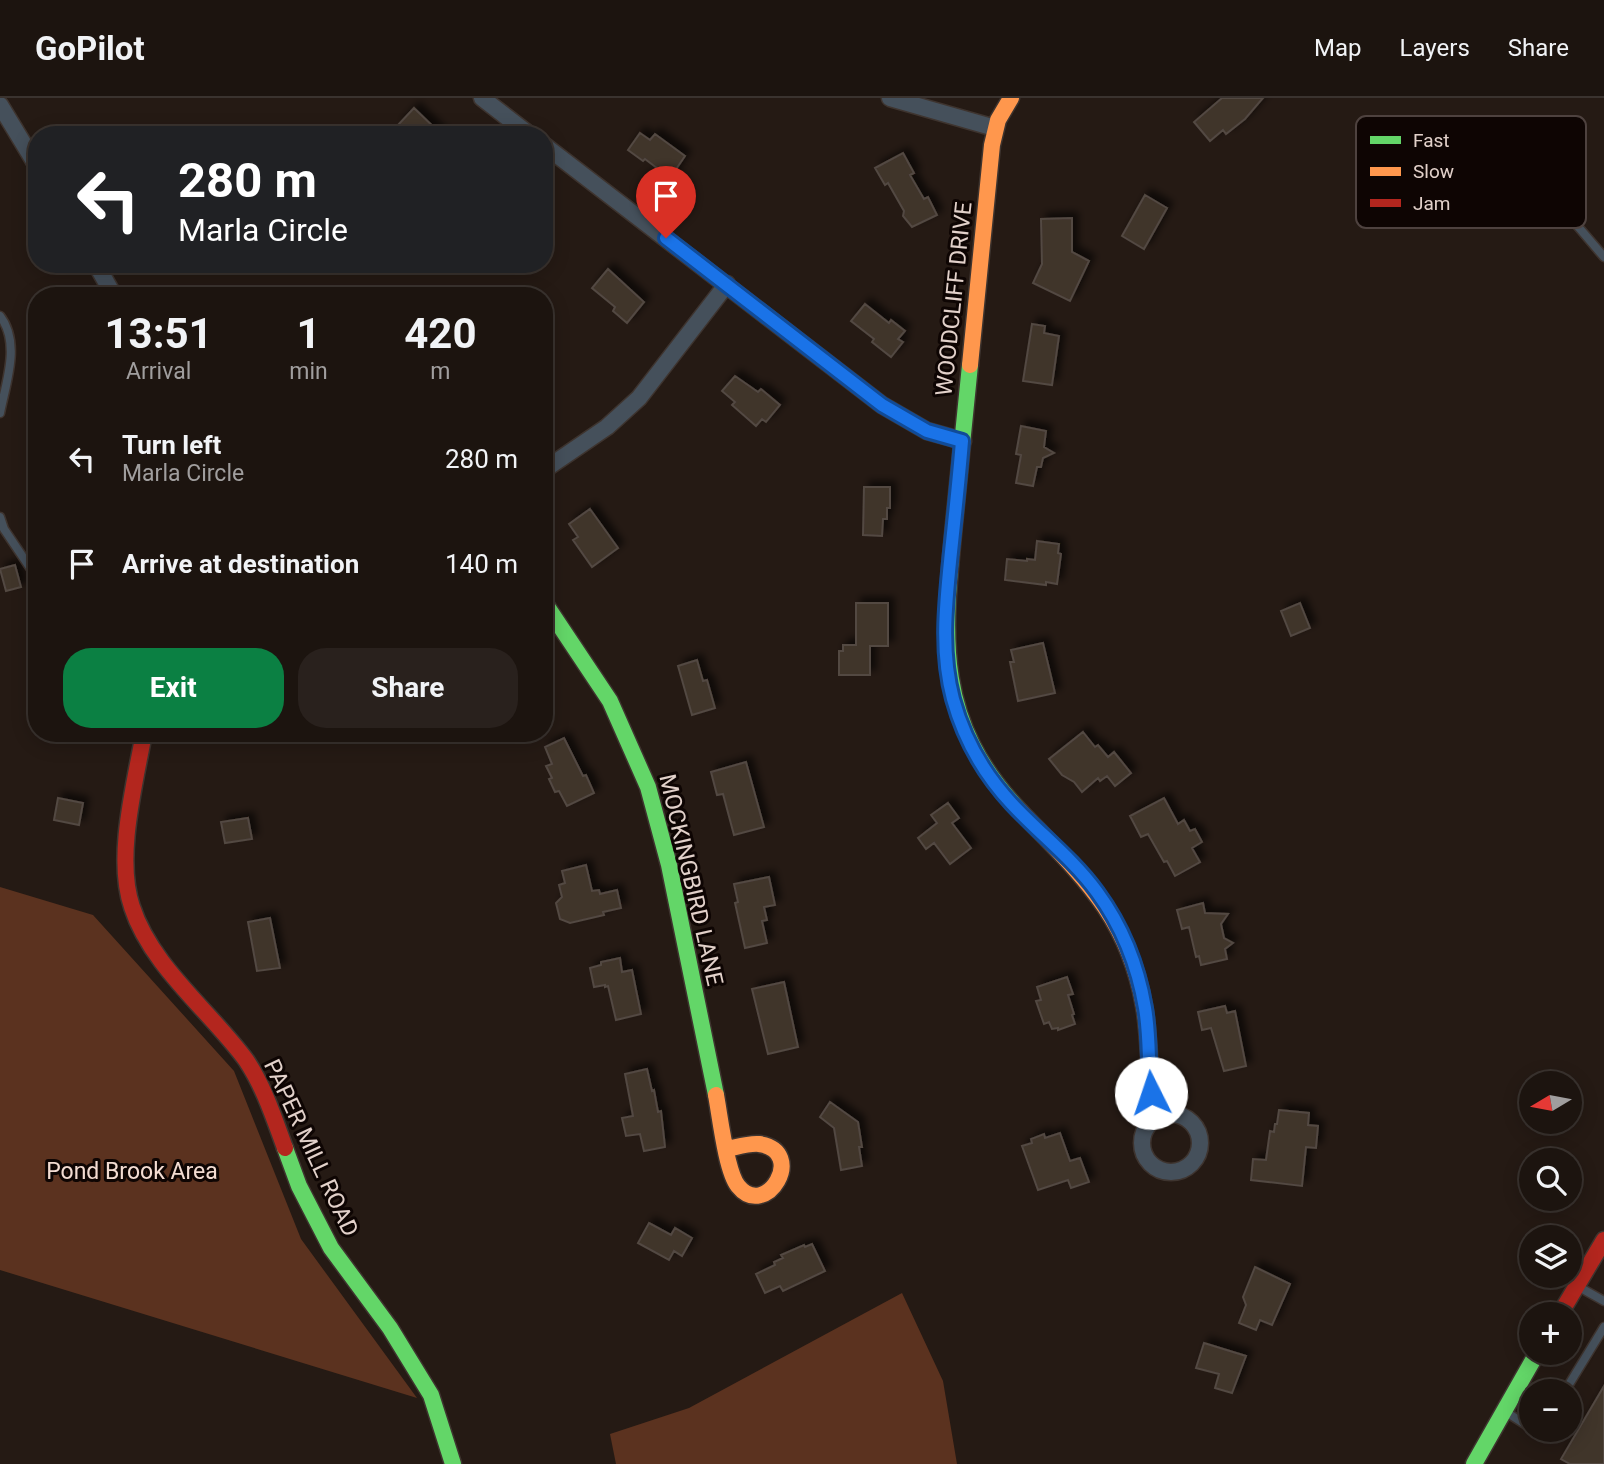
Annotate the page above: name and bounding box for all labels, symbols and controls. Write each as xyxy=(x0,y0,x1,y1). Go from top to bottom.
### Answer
text: GoPilot xyxy=(35,29,145,68)
text: Map xyxy=(1314,34,1362,62)
text: Layers xyxy=(1400,34,1470,62)
text: Share xyxy=(1508,34,1569,62)
legend xyxy=(1356,116,1586,228)
text: Fast xyxy=(1413,129,1450,152)
text: 280 m xyxy=(178,152,317,209)
icon: left xyxy=(63,154,154,245)
text: Slow xyxy=(1413,160,1454,183)
pin xyxy=(636,166,696,238)
icon: arrive xyxy=(647,177,685,215)
text: Jam xyxy=(1413,192,1450,215)
street label: WOODCLIFF DRIVE xyxy=(930,201,978,397)
text: Marla Circle xyxy=(178,211,348,249)
text: 13:51 xyxy=(105,309,213,358)
text: 1 xyxy=(296,309,321,358)
text: 420 xyxy=(404,309,477,358)
text: Arrival xyxy=(126,358,191,385)
text: min xyxy=(289,358,328,385)
text: m xyxy=(430,358,450,385)
text: Turn left xyxy=(122,430,221,460)
icon: left xyxy=(63,440,101,478)
text: 280 m xyxy=(445,444,518,474)
text: Marla Circle xyxy=(122,460,244,487)
icon: arrive xyxy=(63,545,101,583)
text: Arrive at destination xyxy=(122,549,359,579)
text: 140 m xyxy=(445,549,518,579)
button: Exit xyxy=(63,648,284,728)
button: Share xyxy=(298,648,518,728)
street label: MOCKINGBIRD LANE xyxy=(654,772,728,988)
street label: PAPER MILL ROAD xyxy=(258,1055,364,1241)
position arrow xyxy=(1114,1056,1188,1130)
north arrow xyxy=(1519,1071,1582,1134)
map controls xyxy=(1519,1071,1582,1442)
button: search xyxy=(1519,1148,1582,1211)
park label: Pond Brook Area xyxy=(46,1158,218,1185)
button: layers xyxy=(1519,1225,1582,1288)
button: + xyxy=(1519,1302,1582,1365)
button: − xyxy=(1519,1379,1582,1442)

